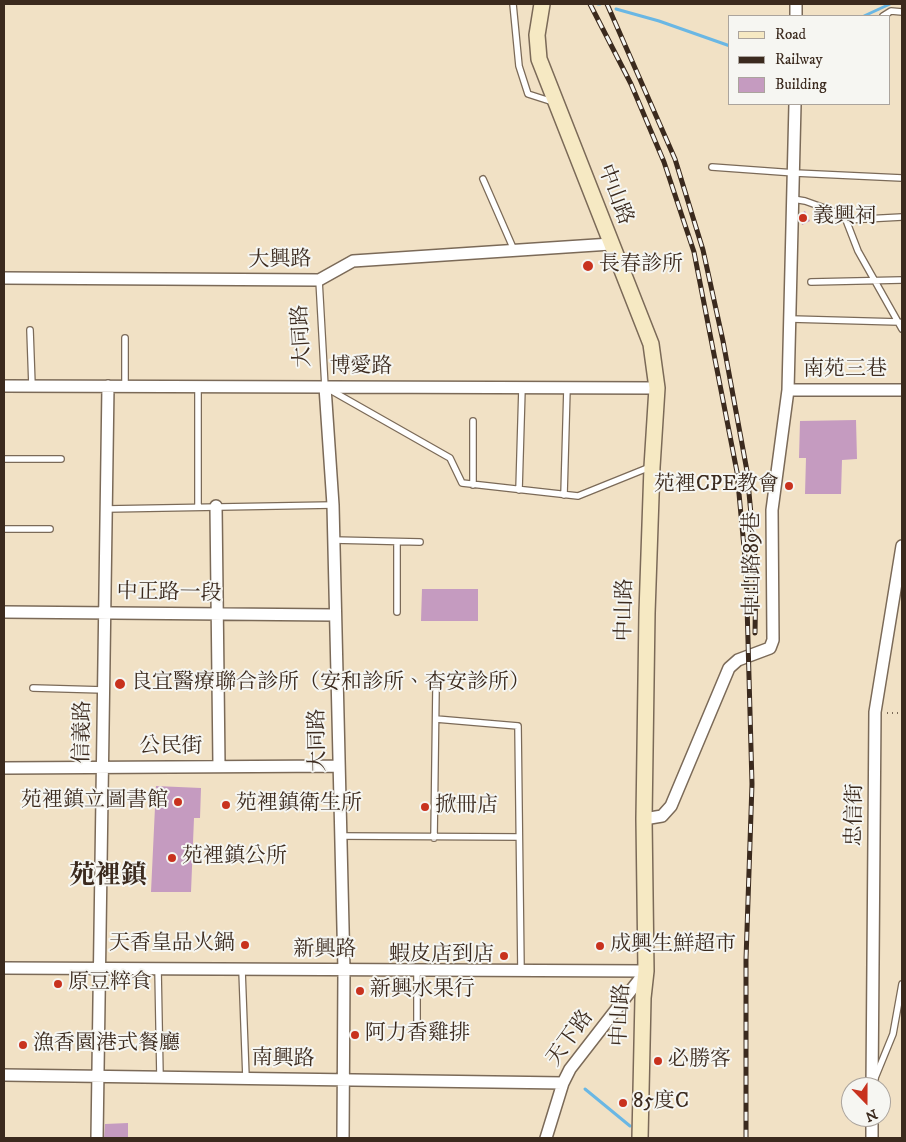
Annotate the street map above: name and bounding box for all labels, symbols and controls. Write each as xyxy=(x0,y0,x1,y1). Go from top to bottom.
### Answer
legend xyxy=(728,15,891,105)
text: Road xyxy=(775,25,806,44)
text: Railway xyxy=(775,50,823,69)
text: Building xyxy=(775,75,827,94)
street label: 中山路 xyxy=(591,161,637,229)
place label: 義興祠 xyxy=(813,205,876,231)
marker: 義興祠 xyxy=(797,212,809,224)
street label: 大興路 xyxy=(248,248,312,274)
place label: 長春診所 xyxy=(599,253,683,279)
marker: 長春診所 xyxy=(581,259,595,273)
street label: 大同路 xyxy=(289,304,317,368)
street label: 博愛路 xyxy=(330,355,392,381)
street label: 南苑三巷 xyxy=(803,358,887,384)
place label: 苑裡CPE教會 xyxy=(654,473,779,499)
marker: 苑裡CPE教會 xyxy=(783,480,795,492)
street label: 中山路89巷 xyxy=(741,512,767,616)
street label: 中山路 xyxy=(613,578,639,642)
street label: 中正路一段 xyxy=(116,580,222,608)
place label: 良宜醫療聯合診所（安和診所、杏安診所） xyxy=(131,671,530,697)
marker: 良宜醫療聯合診所（安和診所、杏安診所） xyxy=(113,677,127,691)
street label: 信義路 xyxy=(71,700,97,764)
street label: 大同路 xyxy=(306,708,332,772)
street label: 公民街 xyxy=(140,735,202,761)
street label: 忠信街 xyxy=(843,783,869,847)
place label: 苑裡鎮立圖書館 xyxy=(21,789,168,815)
place label: 苑裡鎮衛生所 xyxy=(236,792,362,818)
place label: 掀冊店 xyxy=(435,794,498,820)
marker: 苑裡鎮立圖書館 xyxy=(172,796,184,808)
marker: 苑裡鎮衛生所 xyxy=(220,799,232,811)
marker: 掀冊店 xyxy=(419,801,431,813)
place label: 苑裡鎮公所 xyxy=(182,845,287,871)
marker: 苑裡鎮公所 xyxy=(166,852,178,864)
district label: 苑裡鎮 xyxy=(69,862,147,894)
place label: 天香皇品火鍋 xyxy=(109,932,235,958)
place label: 成興生鮮超市 xyxy=(610,933,736,959)
street label: 新興路 xyxy=(294,938,356,964)
marker: 天香皇品火鍋 xyxy=(239,939,251,951)
marker: 成興生鮮超市 xyxy=(594,940,606,952)
place label: 蝦皮店到店 xyxy=(389,943,494,969)
marker: 蝦皮店到店 xyxy=(498,950,510,962)
place label: 原豆粹食 xyxy=(68,971,152,997)
marker: 原豆粹食 xyxy=(52,978,64,990)
place label: 新興水果行 xyxy=(370,978,475,1004)
street label: 中山路 xyxy=(608,983,636,1047)
marker: 新興水果行 xyxy=(354,985,366,997)
street label: 天下路 xyxy=(542,1006,600,1072)
place label: 阿力香雞排 xyxy=(365,1022,470,1048)
marker: 阿力香雞排 xyxy=(349,1029,361,1041)
place label: 漁香園港式餐廳 xyxy=(33,1032,180,1058)
marker: 漁香園港式餐廳 xyxy=(17,1039,29,1051)
street label: 南興路 xyxy=(251,1047,315,1073)
place label: 必勝客 xyxy=(668,1048,731,1074)
marker: 必勝客 xyxy=(652,1055,664,1067)
north arrow xyxy=(841,1077,891,1127)
place label: 85度C xyxy=(633,1090,689,1116)
marker: 85度C xyxy=(617,1097,629,1109)
text: N xyxy=(863,1104,880,1125)

